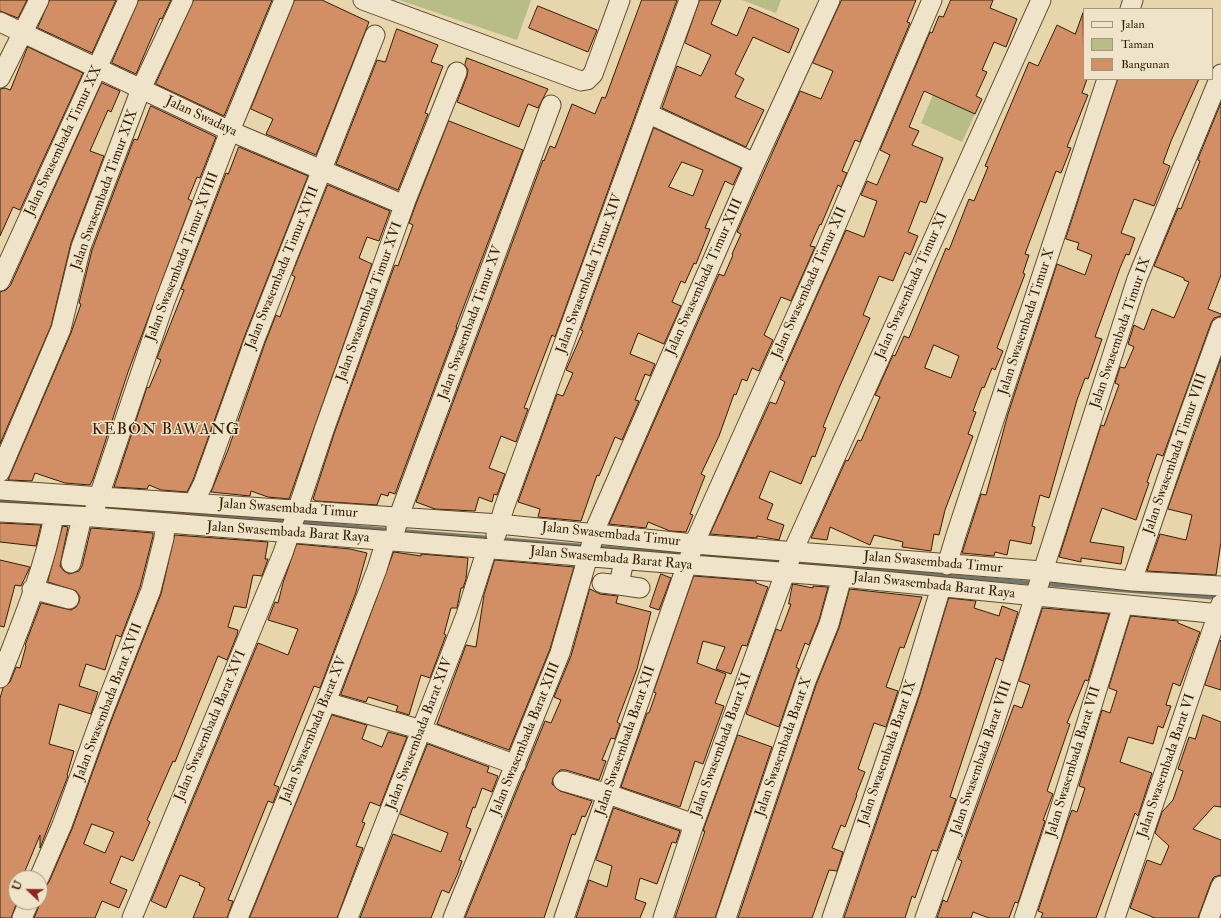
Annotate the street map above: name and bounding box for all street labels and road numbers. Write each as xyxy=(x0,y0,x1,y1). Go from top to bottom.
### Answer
street label: Jalan Swasembada Timur XX xyxy=(22,63,106,219)
street label: Jalan Swadaya xyxy=(163,93,239,141)
street label: Jalan Swasembada Timur XIX xyxy=(68,107,142,273)
street label: Jalan Swasembada Timur XVIII xyxy=(143,170,223,344)
street label: Jalan Swasembada Timur XVII xyxy=(243,184,323,352)
street label: Jalan Swasembada Timur XIV xyxy=(553,192,627,356)
street label: Jalan Swasembada Timur XIII xyxy=(663,196,747,358)
street label: Jalan Swasembada Timur XII xyxy=(769,204,851,362)
street label: Jalan Swasembada Timur XI xyxy=(872,210,952,362)
street label: Jalan Swasembada Timur XVI xyxy=(333,220,407,384)
street label: Jalan Swasembada Timur XV xyxy=(435,244,507,402)
street label: Jalan Swasembada Timur X xyxy=(995,247,1059,397)
street label: Jalan Swasembada Timur IX xyxy=(1087,255,1155,411)
street label: Jalan Swasembada Timur VIII xyxy=(1141,371,1211,537)
street label: Jalan Swasembada Timur xyxy=(218,496,358,522)
street label: Jalan Swasembada Barat Raya xyxy=(206,519,370,547)
street label: Jalan Swasembada Timur xyxy=(541,519,681,551)
street label: Jalan Swasembada Barat Raya xyxy=(529,544,693,574)
street label: Jalan Swasembada Timur xyxy=(863,549,1003,577)
street label: Jalan Swasembada Barat Raya xyxy=(852,569,1016,603)
street label: Jalan Swasembada Barat XVII xyxy=(71,621,147,783)
street label: Jalan Swasembada Barat XVI xyxy=(172,648,250,804)
street label: Jalan Swasembada Barat XV xyxy=(277,654,351,806)
street label: Jalan Swasembada Barat XIV xyxy=(383,655,457,813)
street label: Jalan Swasembada Barat XIII xyxy=(488,660,564,818)
street label: Jalan Swasembada Barat XII xyxy=(592,664,660,818)
street label: Jalan Swasembada Barat XI xyxy=(688,671,756,819)
street label: Jalan Swasembada Barat X xyxy=(752,675,816,819)
street label: Jalan Swasembada Barat IX xyxy=(855,678,921,828)
street label: Jalan Swasembada Barat VIII xyxy=(948,678,1016,838)
street label: Jalan Swasembada Barat VII xyxy=(1043,685,1105,839)
street label: Jalan Swasembada Barat VI xyxy=(1134,692,1200,840)

